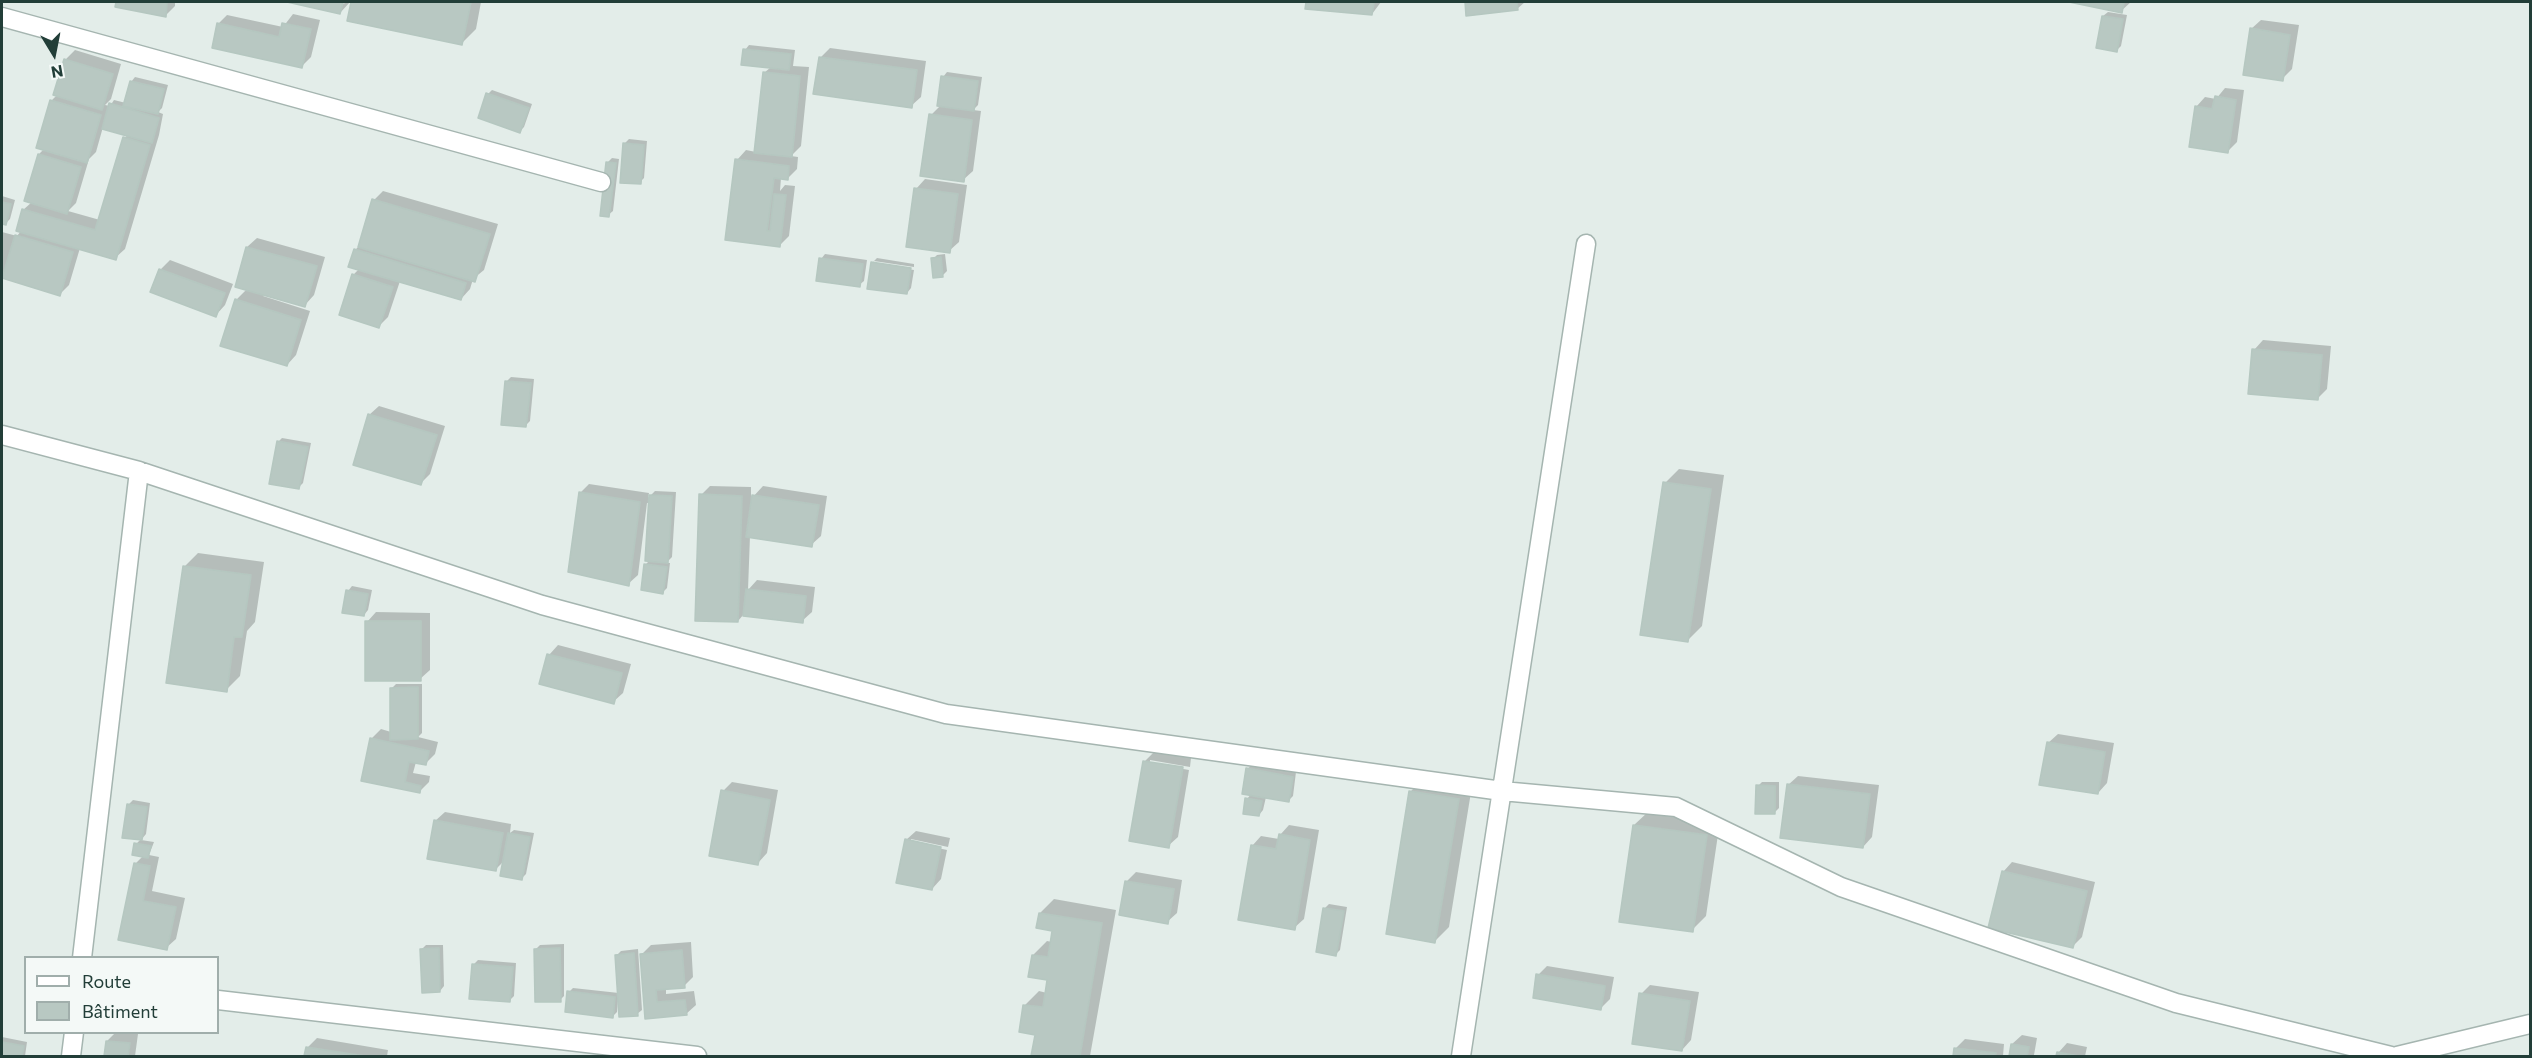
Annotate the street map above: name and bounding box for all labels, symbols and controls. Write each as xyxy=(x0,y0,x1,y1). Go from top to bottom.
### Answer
north arrow xyxy=(24,24,84,84)
text: N xyxy=(50,62,65,83)
legend xyxy=(24,956,219,1034)
text: Route xyxy=(82,970,131,992)
text: Bâtiment xyxy=(82,1000,158,1022)

